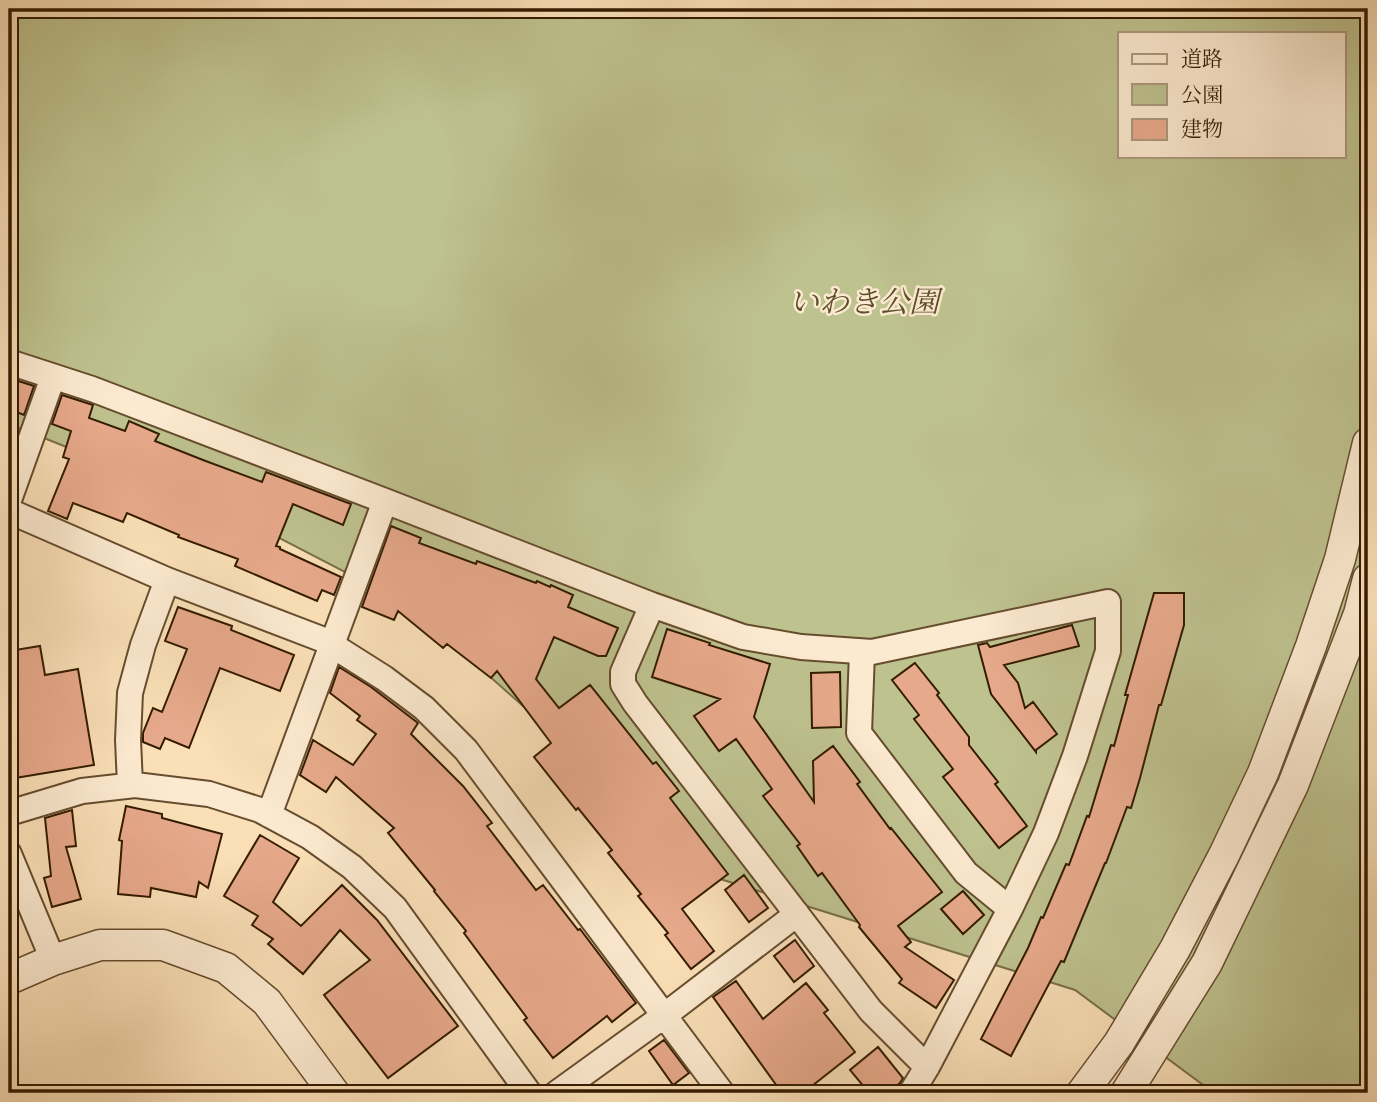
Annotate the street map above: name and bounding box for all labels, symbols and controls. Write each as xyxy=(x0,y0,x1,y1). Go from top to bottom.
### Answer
legend xyxy=(1118,32,1346,158)
text: 道路 xyxy=(1181,46,1223,73)
text: 公園 xyxy=(1181,82,1223,109)
text: 建物 xyxy=(1181,116,1223,143)
park label: いわき公園 xyxy=(789,284,944,321)

